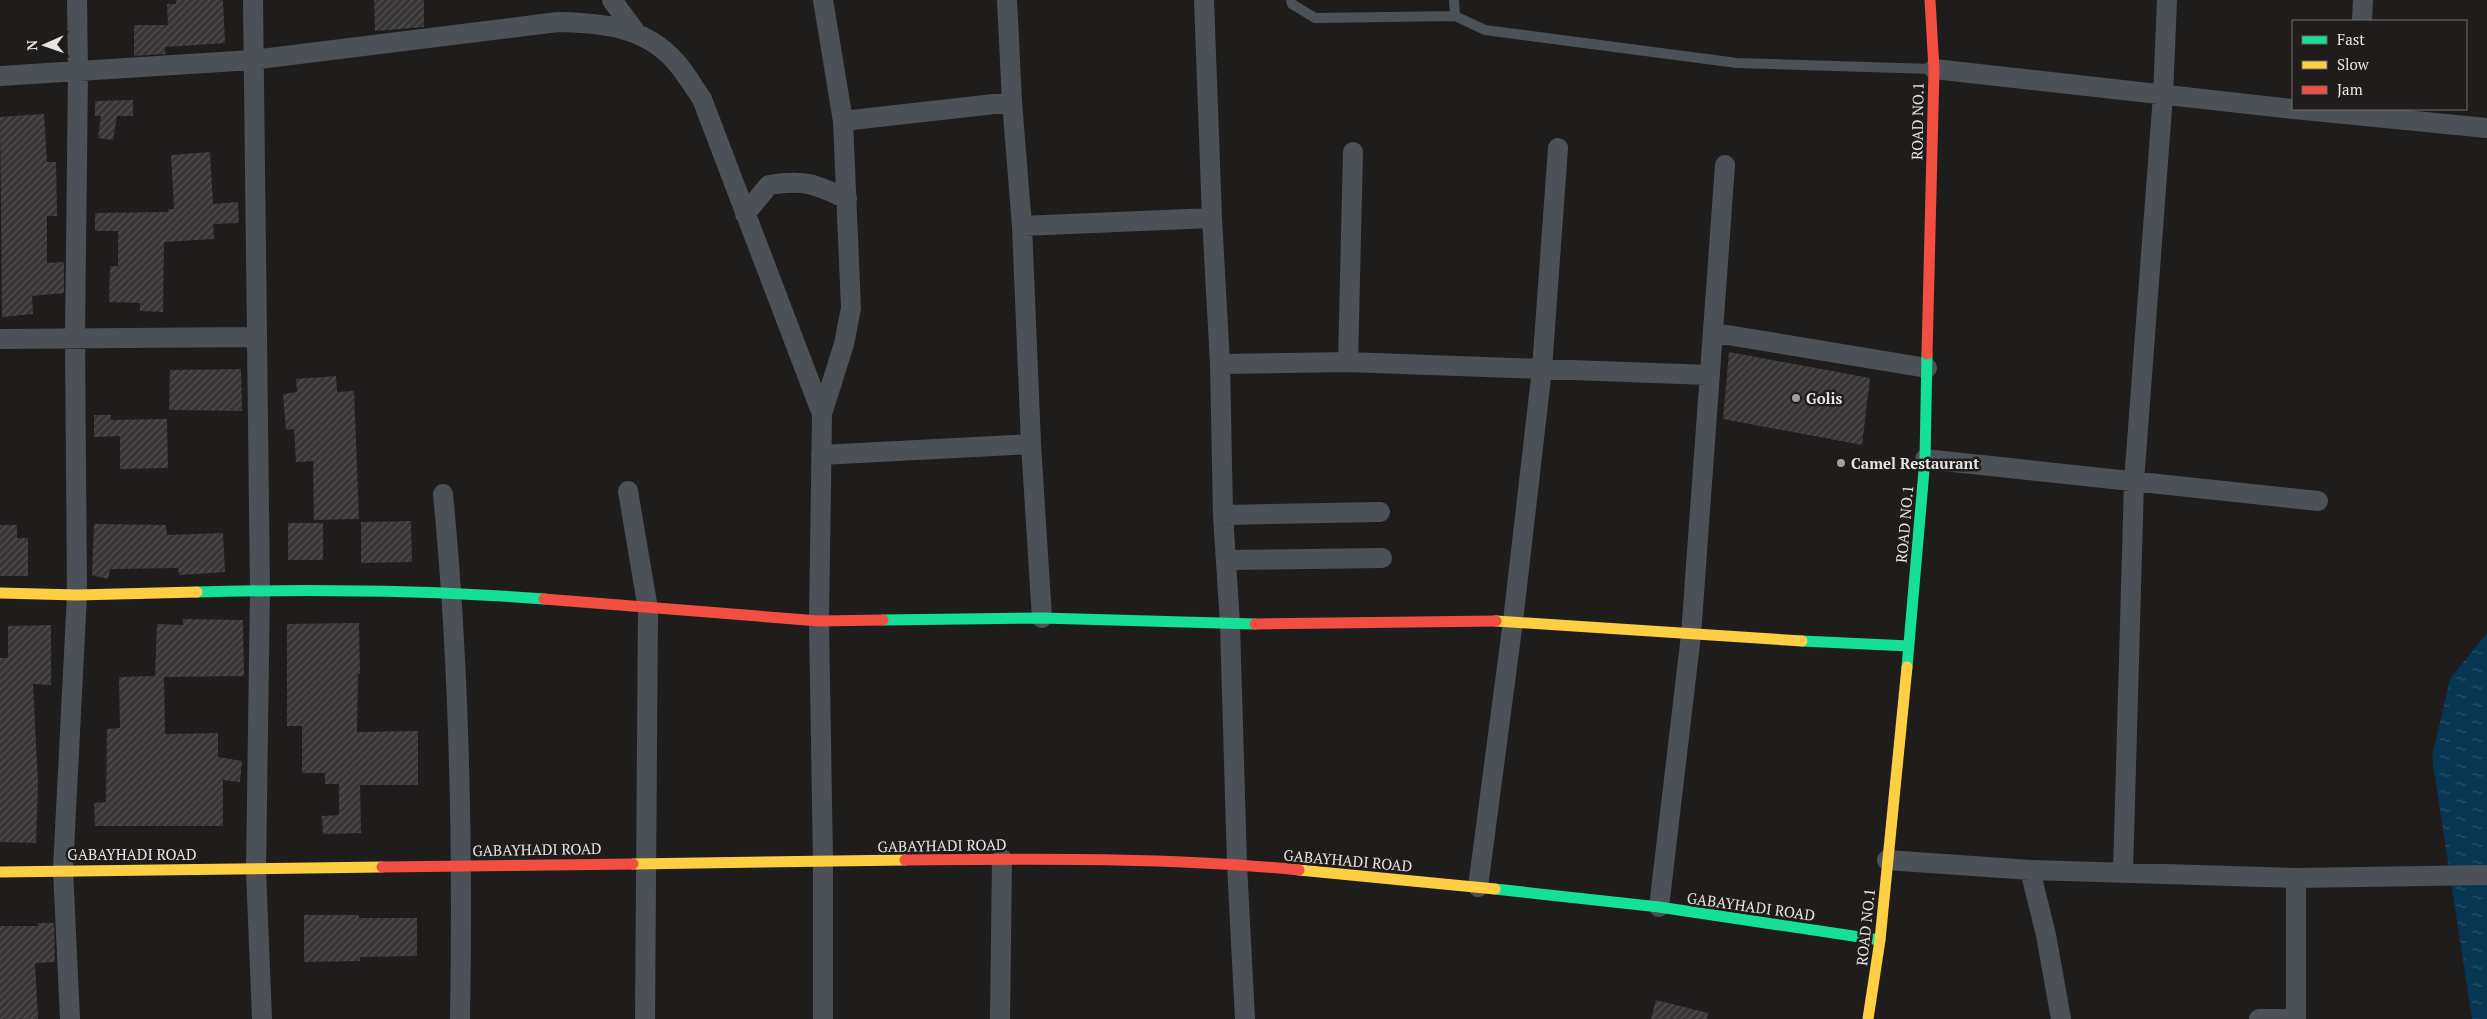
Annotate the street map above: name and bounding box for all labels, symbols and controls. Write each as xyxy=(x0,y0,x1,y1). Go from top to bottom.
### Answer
north arrow xyxy=(20,20,70,70)
legend xyxy=(2292,20,2467,110)
text: Fast xyxy=(2337,29,2365,49)
text: N xyxy=(22,39,41,51)
text: Slow xyxy=(2337,54,2370,74)
text: Jam xyxy=(2337,79,2363,99)
street label: ROAD NO.1 xyxy=(1906,82,1928,160)
place label: Golis xyxy=(1806,388,1843,408)
marker: Golis xyxy=(1790,392,1802,404)
place label: Camel Restaurant xyxy=(1851,453,1979,473)
marker: Camel Restaurant xyxy=(1835,457,1847,469)
street label: ROAD NO.1 xyxy=(1891,484,1917,564)
street label: GABAYHADI ROAD xyxy=(877,834,1007,856)
street label: GABAYHADI ROAD xyxy=(472,838,602,860)
street label: GABAYHADI ROAD xyxy=(67,844,197,864)
street label: GABAYHADI ROAD xyxy=(1283,844,1413,876)
street label: GABAYHADI ROAD xyxy=(1686,887,1816,925)
street label: ROAD NO.1 xyxy=(1851,887,1879,967)

